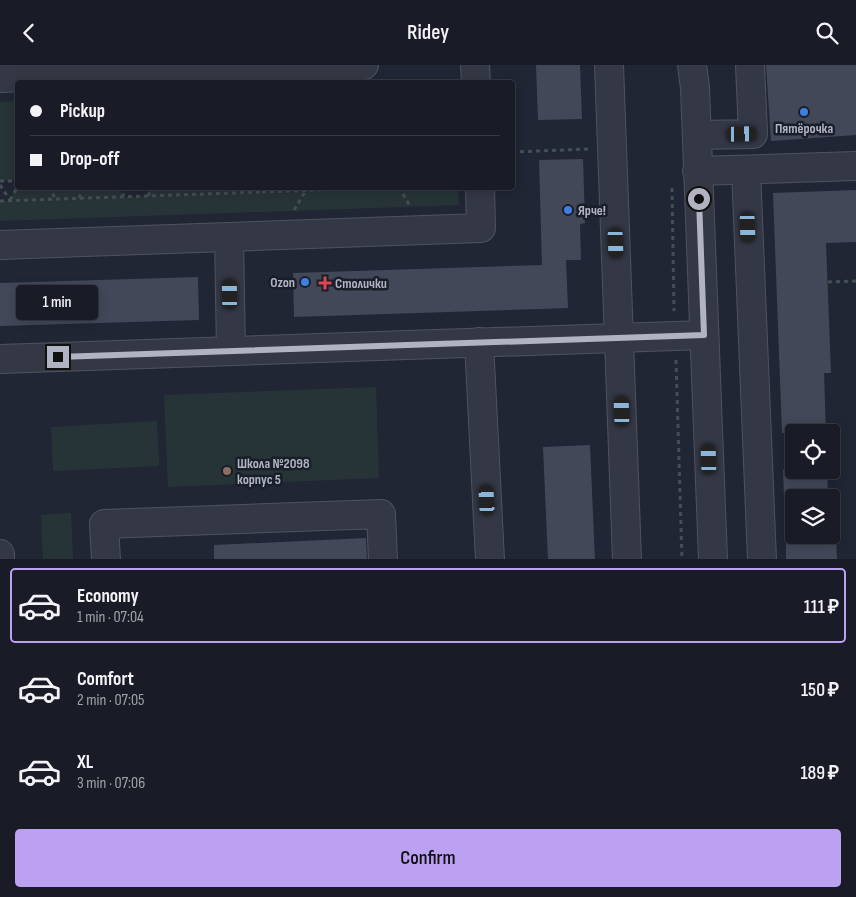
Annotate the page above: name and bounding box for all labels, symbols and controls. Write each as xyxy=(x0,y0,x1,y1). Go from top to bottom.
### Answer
icon: back xyxy=(15,19,43,47)
text: Ridey xyxy=(407,19,449,46)
icon: search xyxy=(813,19,841,47)
text: Pickup xyxy=(60,100,105,123)
marker: Пятёрочка xyxy=(798,106,810,118)
place label: Пятёрочка xyxy=(775,120,833,137)
car xyxy=(726,126,757,142)
text: Drop-off xyxy=(60,148,120,171)
route start xyxy=(688,188,710,210)
place label: Ярче! xyxy=(578,202,606,219)
marker: Ярче! xyxy=(562,204,574,216)
car xyxy=(739,212,756,242)
car xyxy=(607,228,624,258)
place label: Ozon xyxy=(270,274,295,291)
place label: Столички xyxy=(335,275,387,292)
marker: Ozon xyxy=(299,276,311,288)
marker: Столички xyxy=(319,277,331,289)
car xyxy=(222,279,237,309)
callout: 1 min xyxy=(17,285,99,319)
text: 1 min xyxy=(42,293,72,312)
route end xyxy=(47,346,69,368)
car xyxy=(613,396,630,426)
map controls xyxy=(785,424,840,544)
button: locate xyxy=(785,424,840,479)
car xyxy=(700,444,717,474)
place label: Школа №2098 корпус 5 xyxy=(237,455,310,488)
marker: Школа №2098 корпус 5 xyxy=(221,465,233,477)
car xyxy=(478,485,495,515)
button: layers xyxy=(785,489,840,544)
icon: car xyxy=(17,583,62,628)
text: Economy xyxy=(77,585,139,608)
text: 111 ₽ xyxy=(804,596,839,619)
text: 1 min · 07:04 xyxy=(77,608,144,627)
icon: car xyxy=(17,666,62,711)
text: Comfort xyxy=(77,668,134,691)
text: 150 ₽ xyxy=(801,679,839,702)
text: 2 min · 07:05 xyxy=(77,691,144,710)
icon: car xyxy=(17,749,62,794)
text: XL xyxy=(77,751,93,774)
text: 189 ₽ xyxy=(800,762,839,785)
text: 3 min · 07:06 xyxy=(77,774,145,793)
button: Confirm xyxy=(15,829,841,887)

